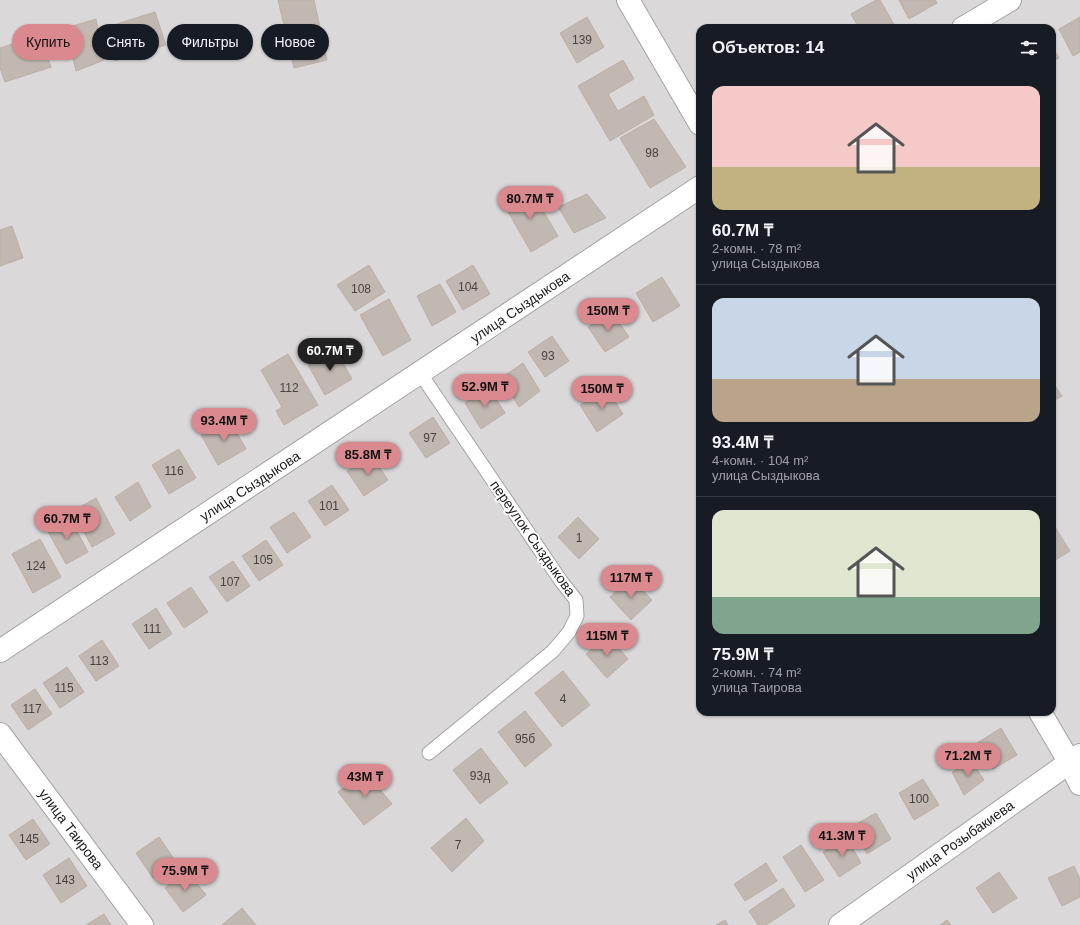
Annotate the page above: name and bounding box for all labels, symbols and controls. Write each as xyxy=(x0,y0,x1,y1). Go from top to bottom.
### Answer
chip: Купить xyxy=(12,24,84,60)
chip: Снять xyxy=(92,24,159,60)
chip: Фильтры xyxy=(167,24,253,60)
chip: Новое xyxy=(261,24,329,60)
house number: 139 xyxy=(572,33,592,47)
icon: filters xyxy=(1018,37,1040,59)
text: Объектов: 14 xyxy=(712,38,824,57)
icon: home xyxy=(840,112,912,184)
house number: 98 xyxy=(645,146,659,160)
pin: 80.7M ₸ xyxy=(493,186,567,220)
text: 80.7M ₸ xyxy=(507,191,553,206)
text: 60.7M ₸ xyxy=(712,221,773,240)
text: 2-комн. · 78 m² xyxy=(712,241,801,256)
text: улица Сыздыкова xyxy=(712,256,820,271)
street label: улица Сыздыкова xyxy=(467,268,573,346)
house number: 104 xyxy=(458,280,478,294)
house number: 108 xyxy=(351,282,371,296)
pin: 150M ₸ xyxy=(575,298,641,332)
text: 150M ₸ xyxy=(586,303,630,318)
icon: home xyxy=(840,324,912,396)
pin: 60.7M ₸ xyxy=(293,338,367,372)
text: 60.7M ₸ xyxy=(307,343,353,358)
house number: 93 xyxy=(541,349,555,363)
pin: 52.9M ₸ xyxy=(448,374,522,408)
pin: 150M ₸ xyxy=(569,376,635,410)
text: 52.9M ₸ xyxy=(462,379,508,394)
house number: 112 xyxy=(279,381,299,395)
text: 150M ₸ xyxy=(580,381,624,396)
pin: 93.4M ₸ xyxy=(187,408,261,442)
text: 93.4M ₸ xyxy=(201,413,247,428)
house number: 97 xyxy=(423,431,437,445)
text: 93.4M ₸ xyxy=(712,433,773,452)
pin: 85.8M ₸ xyxy=(331,442,405,476)
text: 85.8M ₸ xyxy=(345,447,391,462)
street label: улица Сыздыкова xyxy=(197,448,303,524)
text: 4-комн. · 104 m² xyxy=(712,453,808,468)
house number: 116 xyxy=(164,464,184,478)
text: улица Сыздыкова xyxy=(712,468,820,483)
street label: переулок Сыздыкова xyxy=(487,477,579,599)
house number: 101 xyxy=(319,499,339,513)
pin: 60.7M ₸ xyxy=(30,506,104,540)
text: 60.7M ₸ xyxy=(44,511,90,526)
house number: 1 xyxy=(576,531,583,545)
icon: home xyxy=(840,536,912,608)
house number: 105 xyxy=(253,553,273,567)
house number: 124 xyxy=(26,559,46,573)
pin: 117M ₸ xyxy=(598,565,664,599)
text: 117M ₸ xyxy=(610,570,652,585)
house number: 107 xyxy=(220,575,240,589)
house number: 111 xyxy=(143,622,161,636)
pin: 115M ₸ xyxy=(574,623,640,657)
text: 115M ₸ xyxy=(586,628,628,643)
text: 75.9M ₸ xyxy=(712,645,773,664)
house number: 113 xyxy=(89,654,109,668)
text: 2-комн. · 74 m² xyxy=(712,665,801,680)
text: улица Таирова xyxy=(712,680,802,695)
house number: 115 xyxy=(54,681,74,695)
house number: 4 xyxy=(560,692,567,706)
house number: 117 xyxy=(22,702,42,716)
house number: 95б xyxy=(515,732,535,746)
pin: 71.2M ₸ xyxy=(931,743,1005,777)
text: 71.2M ₸ xyxy=(945,748,991,763)
pin: 43M ₸ xyxy=(337,764,393,798)
text: 43M ₸ xyxy=(347,769,383,784)
house number: 93д xyxy=(470,769,490,783)
street label: улица Таирова xyxy=(36,786,107,873)
house number: 100 xyxy=(909,792,929,806)
street label: улица Розыбакиева xyxy=(903,797,1017,883)
pin: 41.3M ₸ xyxy=(805,823,879,857)
text: 41.3M ₸ xyxy=(819,828,865,843)
house number: 145 xyxy=(19,832,39,846)
house number: 7 xyxy=(455,838,462,852)
pin: 75.9M ₸ xyxy=(148,858,222,892)
text: 75.9M ₸ xyxy=(162,863,208,878)
house number: 143 xyxy=(55,873,75,887)

